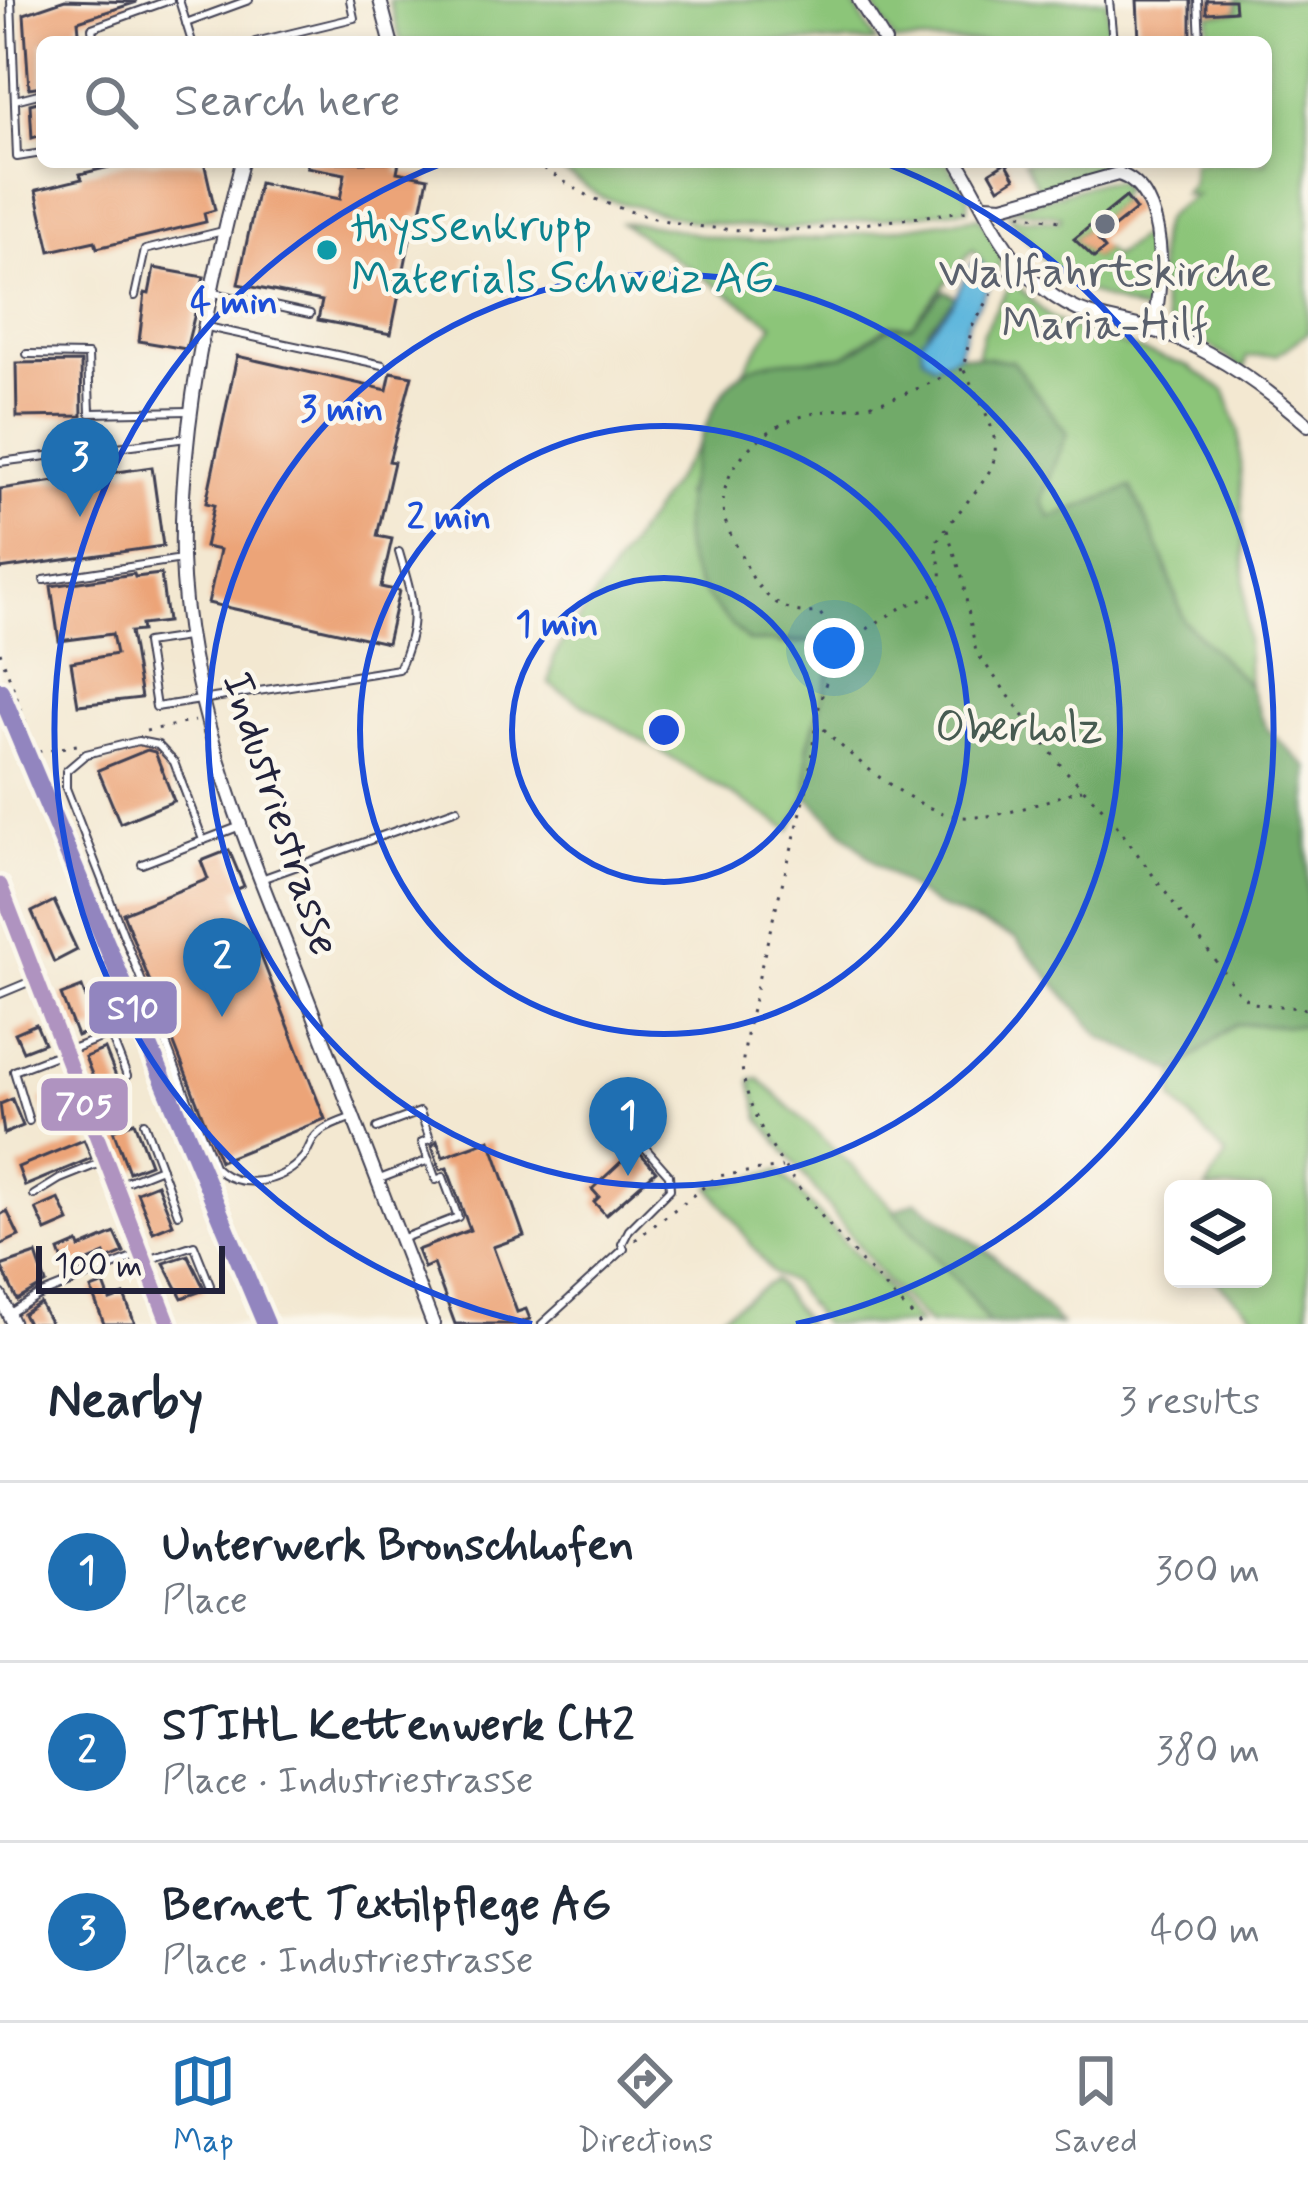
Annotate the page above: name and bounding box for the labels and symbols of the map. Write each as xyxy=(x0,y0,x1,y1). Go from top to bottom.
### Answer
place label: thyssenkrupp Materials Schweiz AG xyxy=(351,198,774,309)
marker: Wallfahrtskirche Maria-Hilf xyxy=(1092,211,1118,237)
marker: thyssenkrupp Materials Schweiz AG xyxy=(314,237,340,263)
place label: Wallfahrtskirche Maria-Hilf xyxy=(938,244,1272,355)
text: 4 min xyxy=(190,280,278,327)
text: 3 min xyxy=(300,387,384,434)
pin: 3 xyxy=(41,418,119,517)
text: 2 min xyxy=(407,495,491,542)
text: 1 min xyxy=(516,602,598,649)
your location xyxy=(804,618,864,678)
street label: Industriestrasse xyxy=(206,665,353,964)
park label: Oberholz xyxy=(935,699,1103,758)
centre of rings xyxy=(643,709,685,751)
pin: 2 xyxy=(183,918,261,1017)
line badge: S10 xyxy=(87,979,179,1036)
text: S10 xyxy=(107,988,159,1032)
line badge: 705 xyxy=(39,1076,130,1133)
pin: 1 xyxy=(589,1077,667,1176)
text: 705 xyxy=(55,1085,113,1129)
scale bar xyxy=(36,1240,225,1293)

